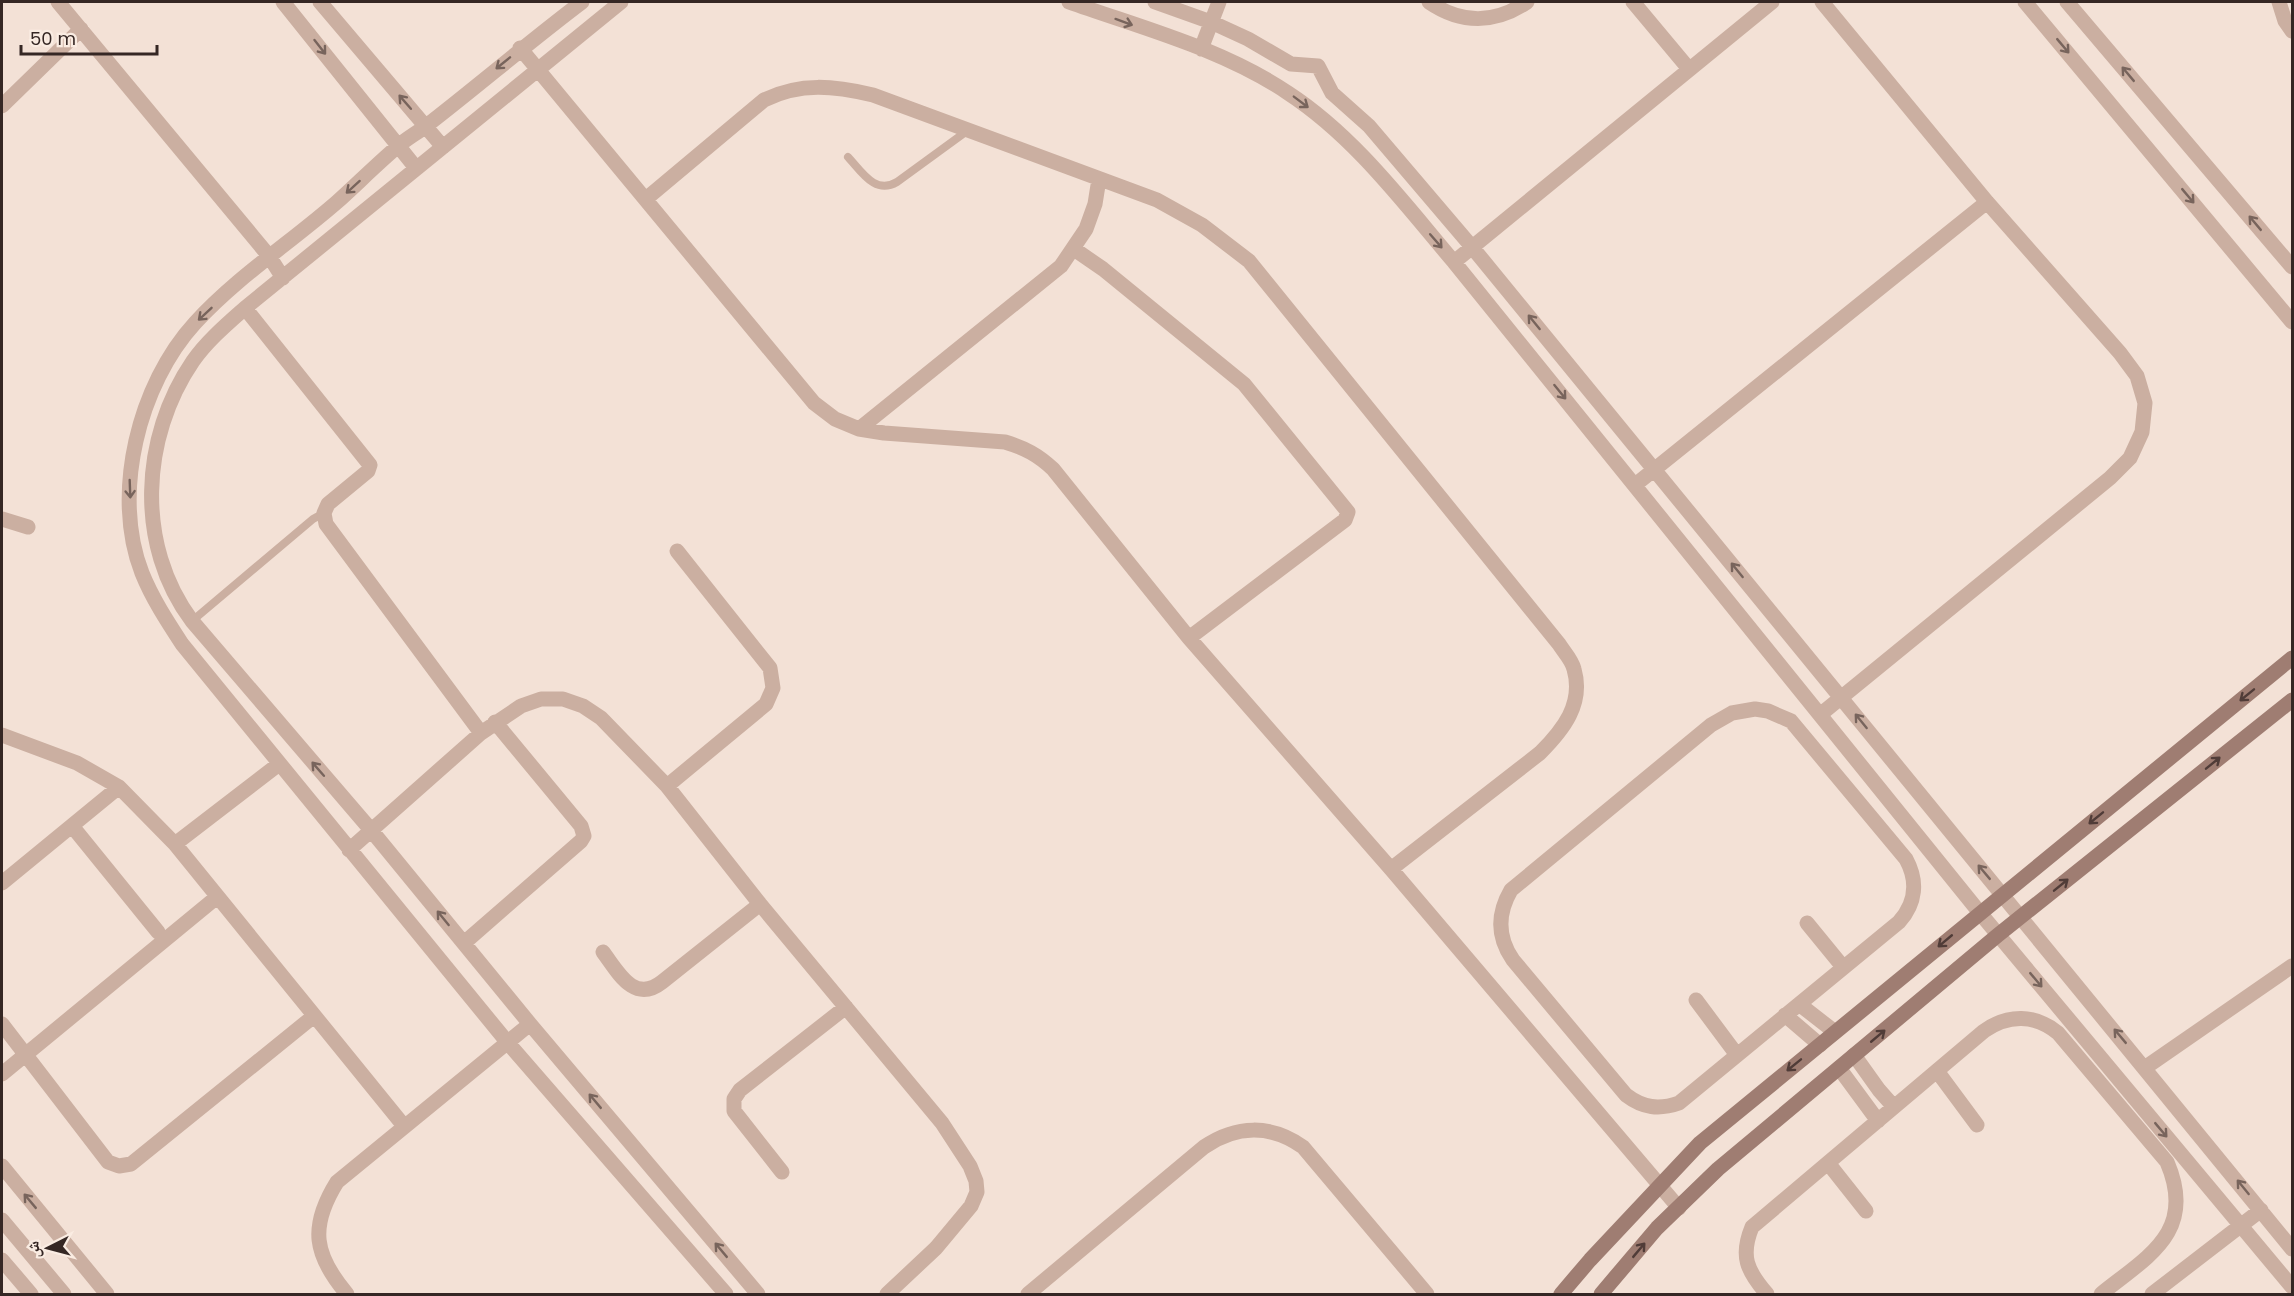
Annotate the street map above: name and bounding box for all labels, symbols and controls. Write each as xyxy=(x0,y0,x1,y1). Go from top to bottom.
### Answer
one-way arrow xyxy=(1114,17,1133,28)
scale bar xyxy=(21,18,158,56)
text: 50 m xyxy=(30,26,76,51)
one-way arrow xyxy=(2056,38,2070,53)
one-way arrow xyxy=(314,39,327,55)
one-way arrow xyxy=(495,56,511,69)
one-way arrow xyxy=(2122,66,2135,82)
one-way arrow xyxy=(398,95,412,110)
one-way arrow xyxy=(1292,96,1308,108)
one-way arrow xyxy=(346,180,361,194)
one-way arrow xyxy=(2181,188,2194,204)
one-way arrow xyxy=(2248,215,2261,231)
one-way arrow xyxy=(1430,233,1443,249)
one-way arrow xyxy=(198,307,213,321)
one-way arrow xyxy=(1527,314,1540,330)
one-way arrow xyxy=(1553,384,1566,400)
one-way arrow xyxy=(124,478,135,498)
one-way arrow xyxy=(1731,562,1744,578)
one-way arrow xyxy=(2240,688,2255,702)
one-way arrow xyxy=(1854,713,1867,729)
one-way arrow xyxy=(2205,757,2221,770)
one-way arrow xyxy=(311,762,325,777)
one-way arrow xyxy=(2089,811,2104,825)
one-way arrow xyxy=(1977,865,1991,880)
one-way arrow xyxy=(2052,879,2068,892)
one-way arrow xyxy=(437,910,450,926)
one-way arrow xyxy=(1937,935,1953,948)
one-way arrow xyxy=(2029,972,2043,987)
one-way arrow xyxy=(2113,1028,2126,1044)
one-way arrow xyxy=(1870,1029,1885,1043)
one-way arrow xyxy=(1787,1059,1803,1072)
one-way arrow xyxy=(588,1094,602,1109)
one-way arrow xyxy=(2154,1122,2168,1137)
one-way arrow xyxy=(2236,1180,2249,1196)
one-way arrow xyxy=(23,1194,37,1209)
north arrow xyxy=(18,1218,78,1278)
text: ش xyxy=(21,1240,46,1259)
one-way arrow xyxy=(714,1242,727,1258)
one-way arrow xyxy=(1632,1243,1646,1258)

